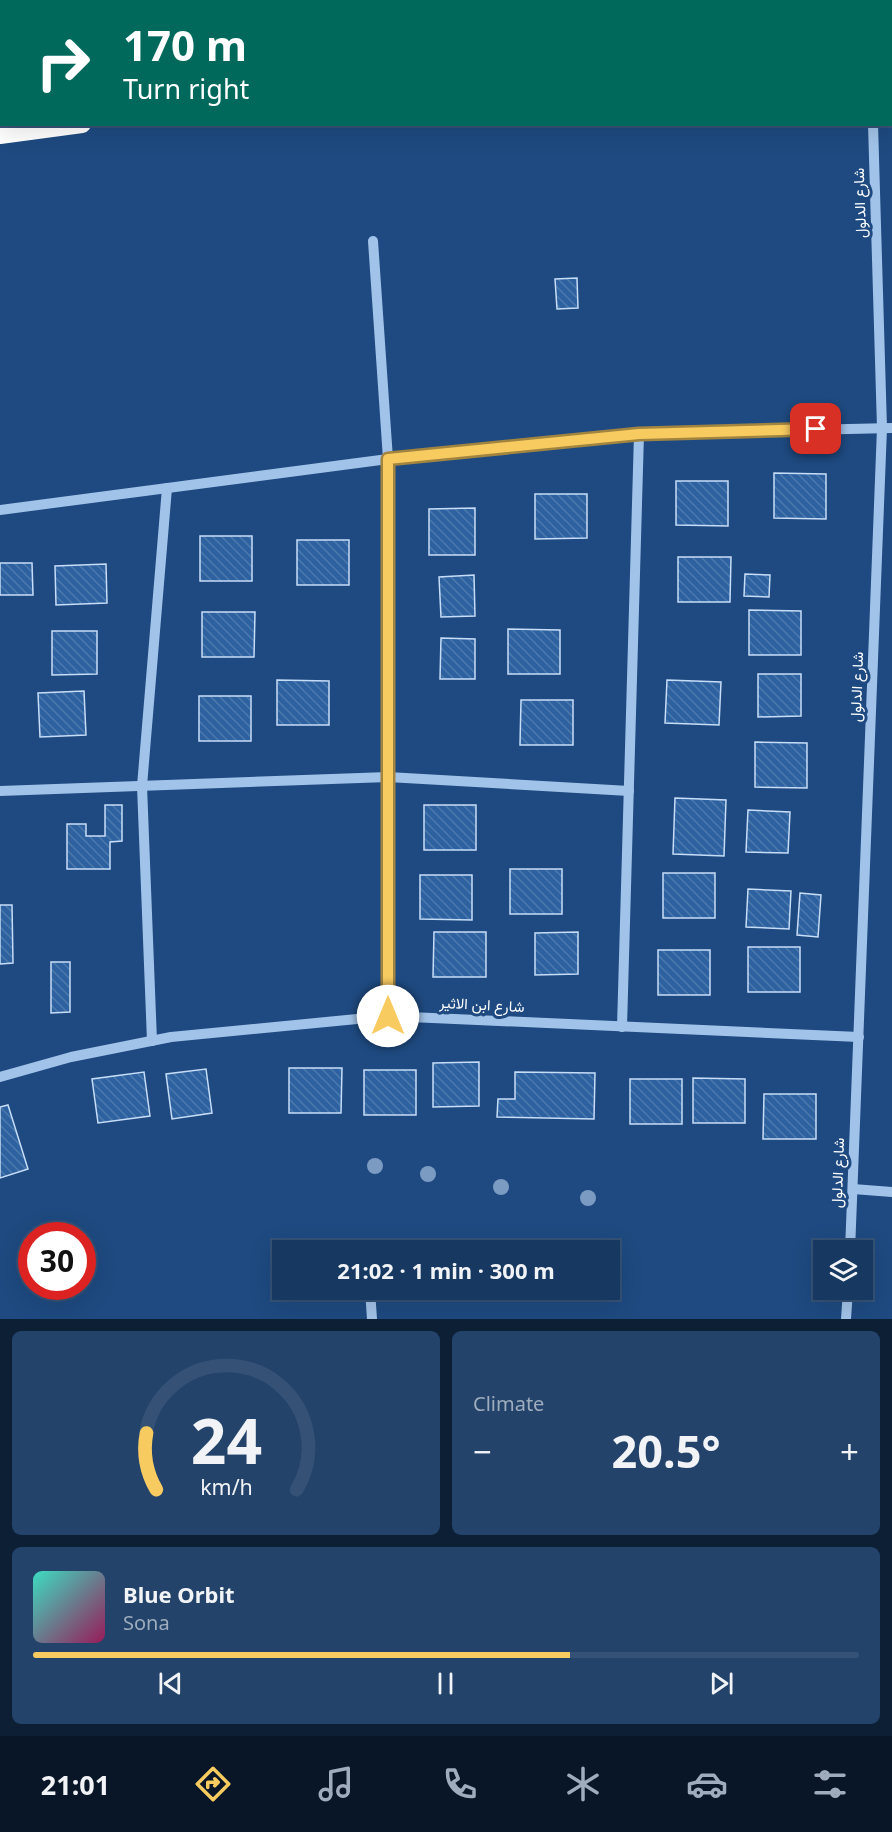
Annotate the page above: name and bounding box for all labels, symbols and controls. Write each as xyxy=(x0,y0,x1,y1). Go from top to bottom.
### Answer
text: 170 m xyxy=(123,16,247,73)
icon: right xyxy=(24,24,102,102)
text: Turn right xyxy=(123,70,249,107)
street label: شارع الدلول xyxy=(848,167,872,239)
pin xyxy=(790,403,841,454)
icon: arrive xyxy=(799,412,832,445)
street label: شارع الدلول xyxy=(845,651,869,723)
position arrow xyxy=(356,984,420,1048)
street label: شارع ابن الاثير xyxy=(438,992,525,1018)
street label: شارع الدلول xyxy=(826,1137,850,1209)
speed limit sign: 30 xyxy=(18,1222,96,1300)
map controls xyxy=(813,1240,873,1300)
button: layers xyxy=(813,1240,873,1300)
text: 21:02 · 1 min · 300 m xyxy=(337,1255,555,1285)
text: Climate xyxy=(473,1390,544,1417)
text: 24 xyxy=(190,1397,262,1482)
text: 20.5° xyxy=(612,1420,720,1481)
text: − xyxy=(473,1429,492,1474)
text: + xyxy=(840,1429,859,1474)
text: km/h xyxy=(200,1472,252,1501)
text: Blue Orbit xyxy=(123,1579,235,1609)
text: Sona xyxy=(123,1609,170,1636)
icon: previous xyxy=(154,1667,187,1700)
icon: pause xyxy=(429,1667,462,1700)
icon: next xyxy=(705,1667,738,1700)
icon: directions xyxy=(192,1763,234,1805)
icon: music xyxy=(315,1763,357,1805)
icon: phone xyxy=(439,1763,481,1805)
icon: climate xyxy=(562,1763,604,1805)
icon: car xyxy=(686,1763,728,1805)
icon: filters xyxy=(809,1763,851,1805)
text: 21:01 xyxy=(41,1766,110,1803)

